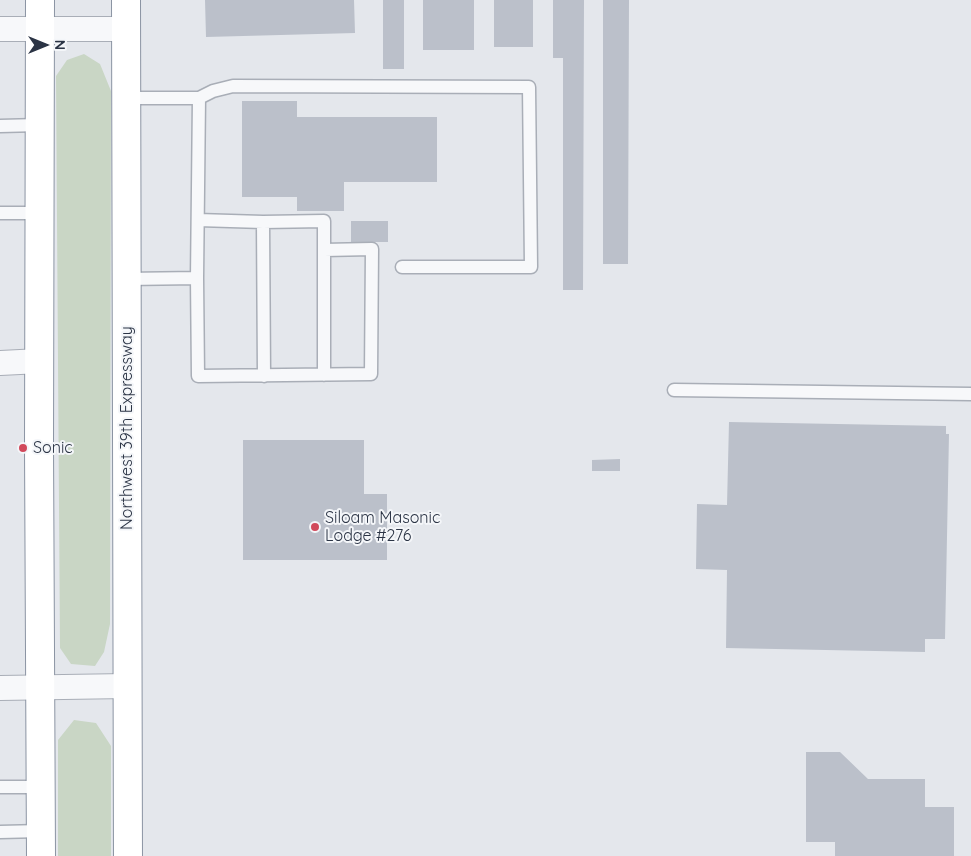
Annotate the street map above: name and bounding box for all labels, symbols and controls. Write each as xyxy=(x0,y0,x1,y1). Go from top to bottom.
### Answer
north arrow xyxy=(20,20,70,70)
text: N xyxy=(51,40,69,50)
street label: Northwest 39th Expressway xyxy=(117,326,137,530)
place label: Sonic xyxy=(33,438,73,458)
marker: Sonic xyxy=(17,442,29,454)
place label: Siloam Masonic Lodge #276 xyxy=(325,508,440,546)
marker: Siloam Masonic Lodge #276 xyxy=(309,521,321,533)

